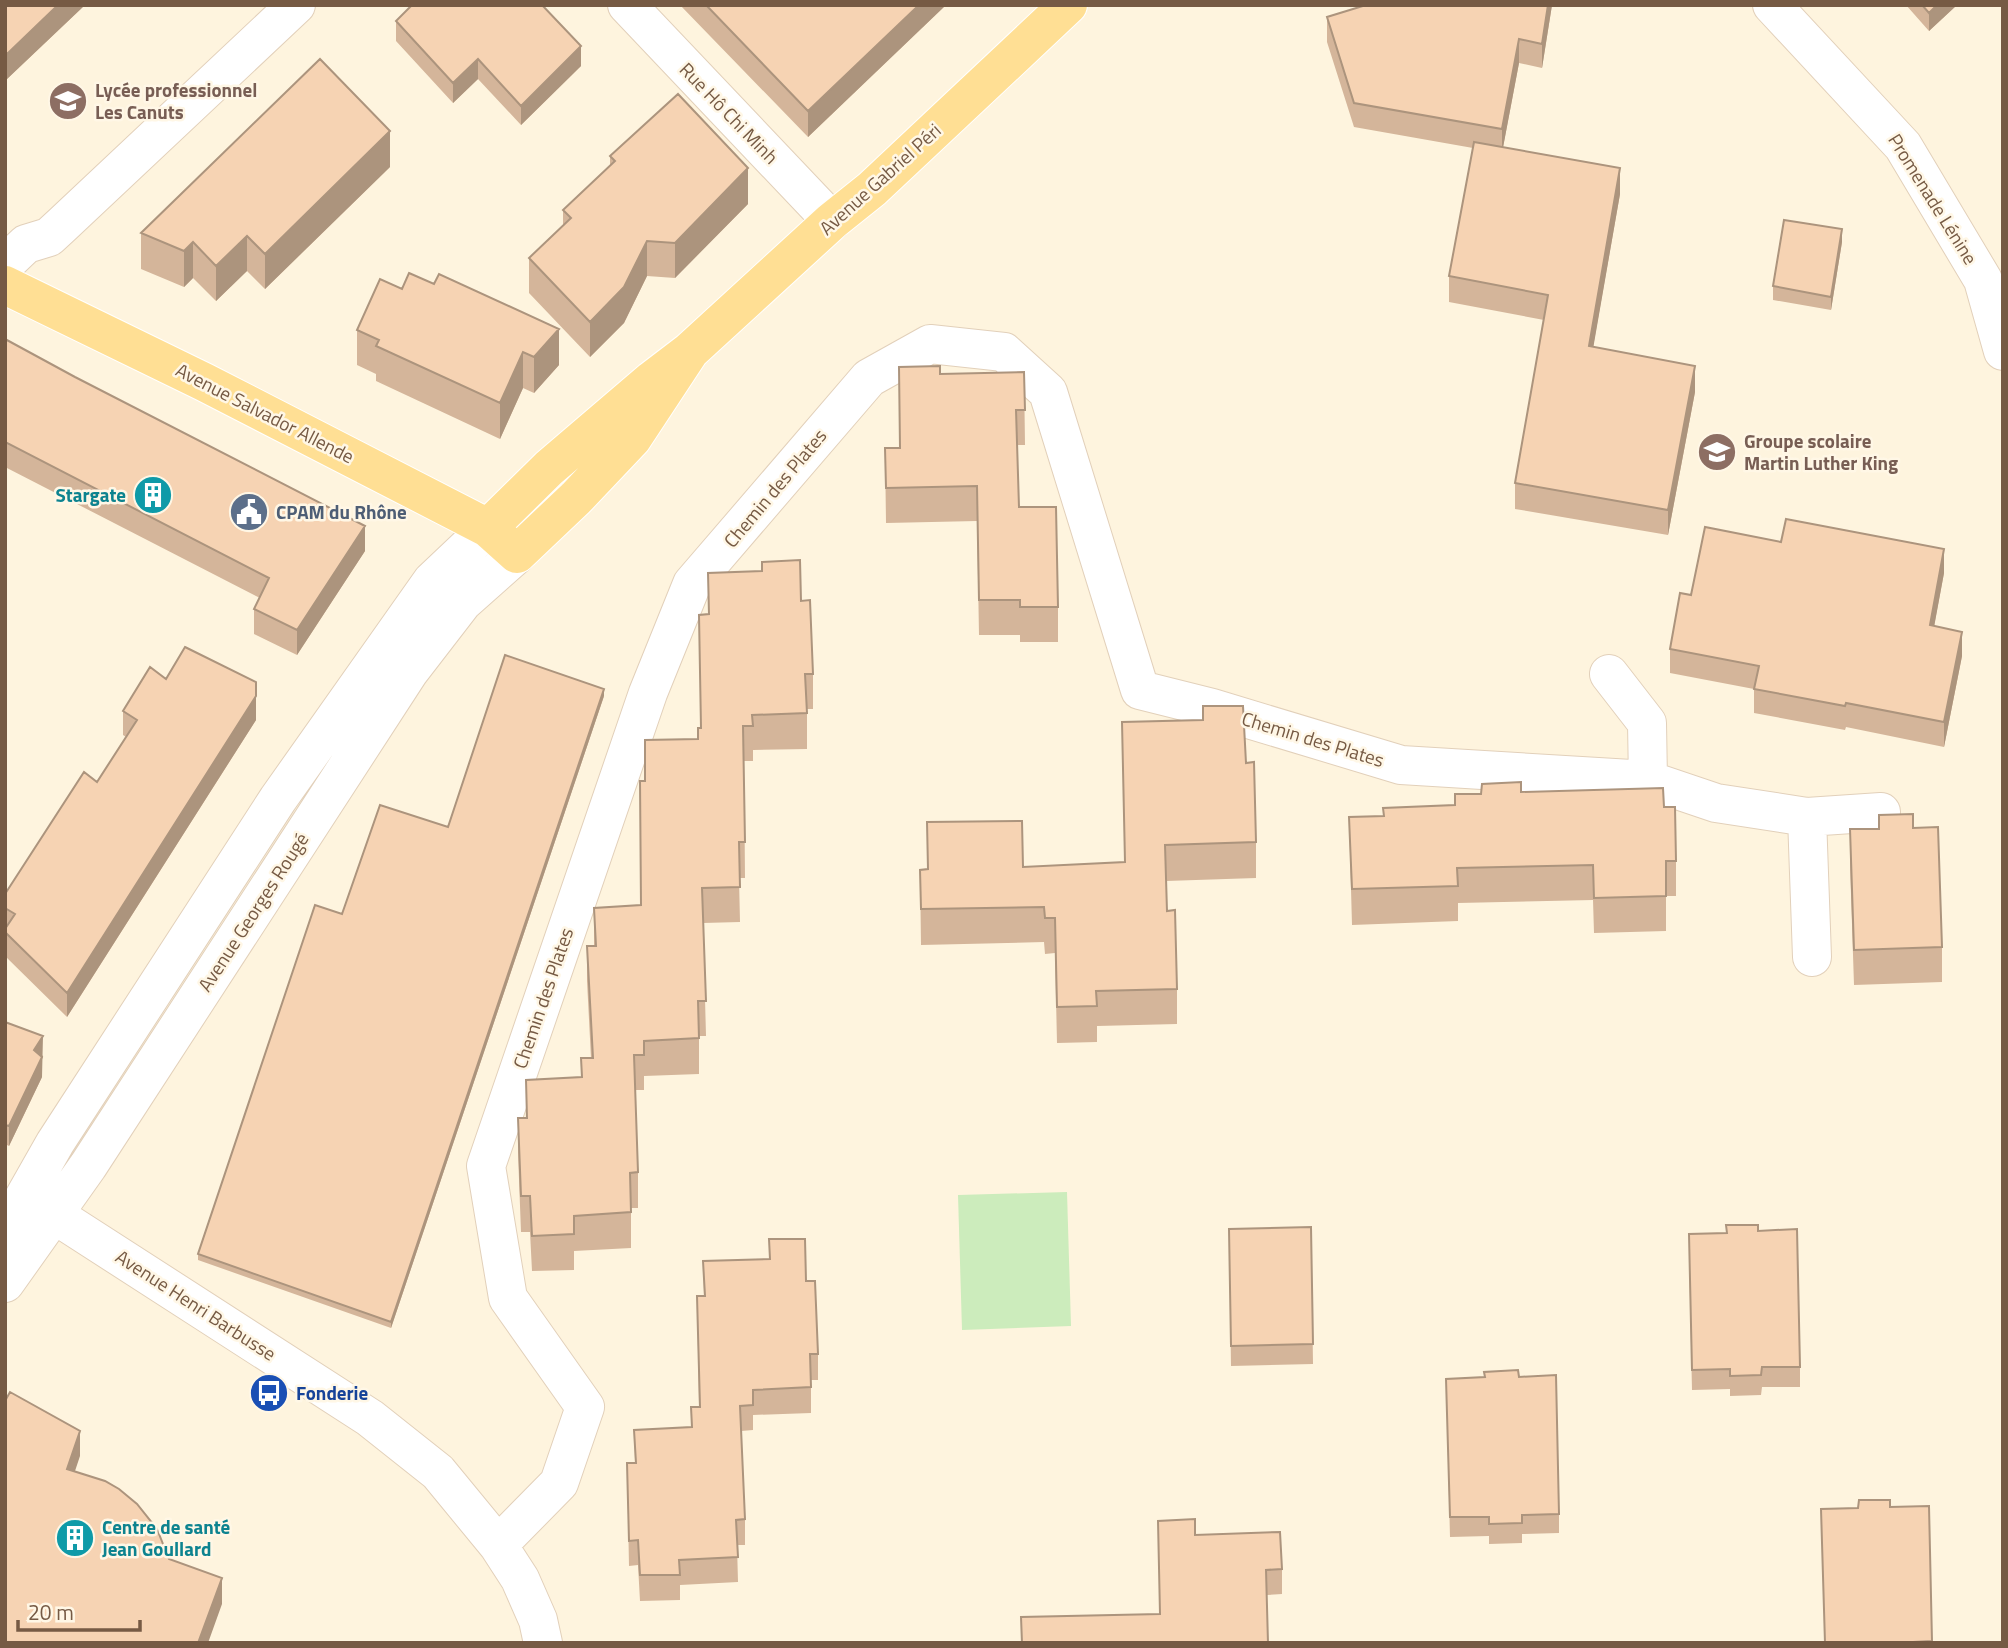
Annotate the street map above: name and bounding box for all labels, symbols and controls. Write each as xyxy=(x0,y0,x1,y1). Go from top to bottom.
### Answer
street label: Rue Hô Chi Minh xyxy=(673,55,786,170)
place label: Lycée professionnel Les Canuts xyxy=(95,75,257,126)
school or university icon: Lycée professionnel Les Canuts xyxy=(47,80,89,122)
street label: Avenue Gabriel Péri xyxy=(812,116,947,241)
street label: Promenade Lénine xyxy=(1882,128,1985,270)
street label: Avenue Salvador Allende xyxy=(171,355,359,470)
street label: Chemin des Plates xyxy=(716,422,833,553)
place label: Groupe scolaire Martin Luther King xyxy=(1744,426,1898,477)
school or university icon: Groupe scolaire Martin Luther King xyxy=(1696,431,1738,473)
building icon: Stargate xyxy=(132,474,174,516)
place label: Stargate xyxy=(56,480,126,509)
public building icon: CPAM du Rhône xyxy=(228,491,270,533)
place label: CPAM du Rhône xyxy=(276,497,407,526)
street label: Chemin des Plates xyxy=(1238,703,1388,774)
street label: Avenue Georges Rougé xyxy=(190,826,315,997)
street label: Chemin des Plates xyxy=(505,923,580,1072)
street label: Avenue Henri Barbusse xyxy=(110,1242,282,1367)
bus stop icon: Fonderie xyxy=(248,1372,290,1414)
place label: Fonderie xyxy=(296,1378,368,1407)
place label: Centre de santé Jean Goullard xyxy=(102,1512,231,1563)
building icon: Centre de santé Jean Goullard xyxy=(54,1517,96,1559)
scale bar xyxy=(18,1588,140,1632)
text: 20 m xyxy=(28,1596,74,1628)

